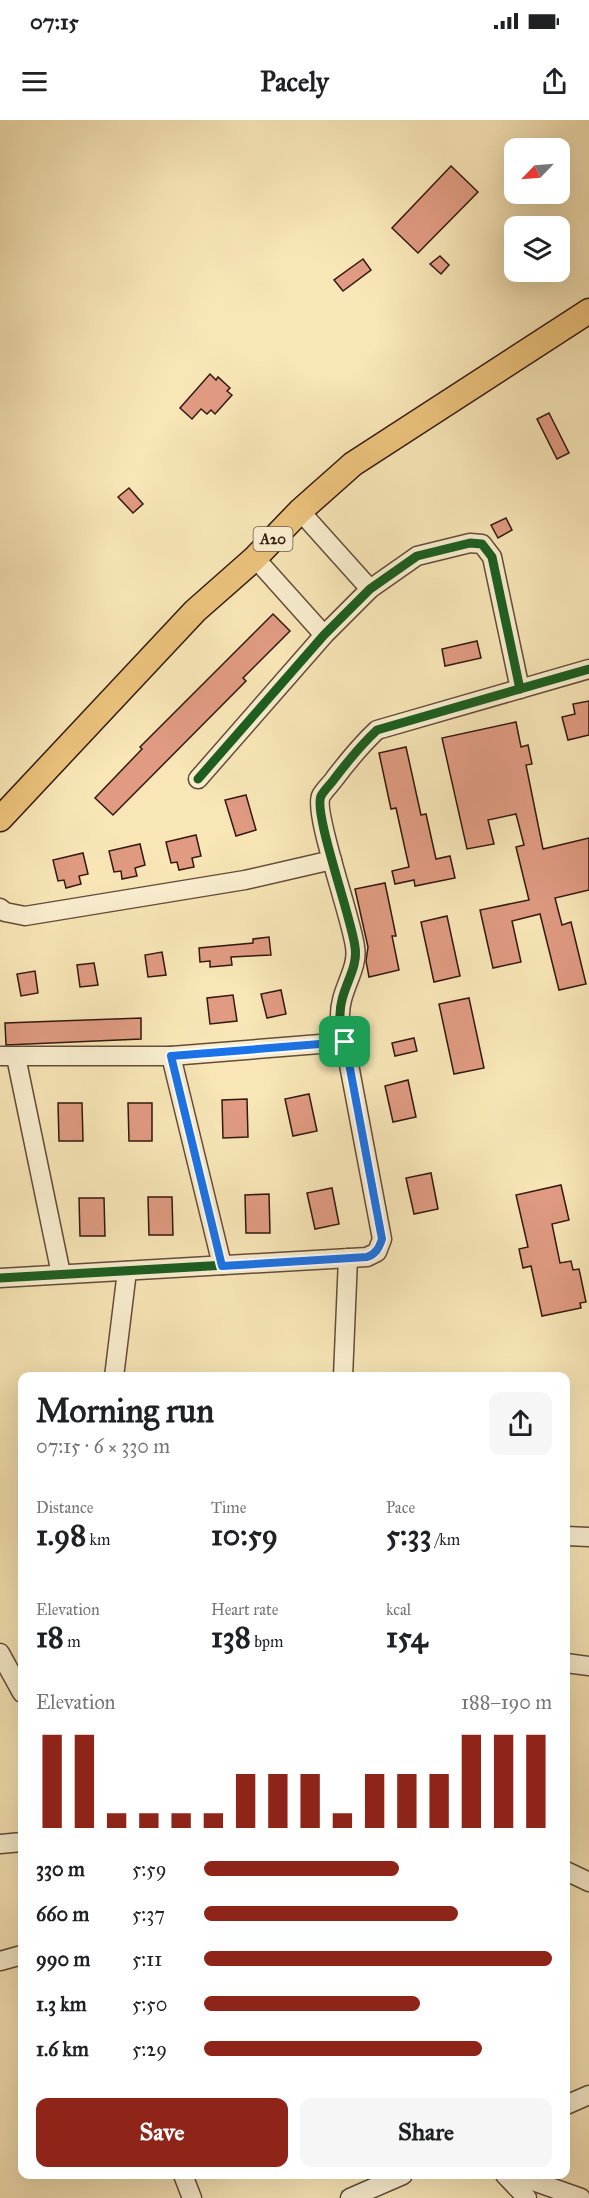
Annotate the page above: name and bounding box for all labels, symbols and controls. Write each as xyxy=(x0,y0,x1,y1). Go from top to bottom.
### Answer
text: 07:15 xyxy=(30,8,79,35)
icon: menu xyxy=(18,65,51,98)
text: Pacely xyxy=(260,65,329,98)
icon: share xyxy=(538,65,571,98)
north arrow xyxy=(504,138,570,204)
map controls xyxy=(504,138,570,282)
button: layers xyxy=(504,216,570,282)
road number: A20 xyxy=(254,527,292,551)
pin xyxy=(319,1016,370,1067)
icon: arrive xyxy=(328,1025,361,1058)
text: Morning run xyxy=(36,1391,214,1431)
button: share xyxy=(489,1392,552,1455)
text: 07:15 · 6 × 330 m xyxy=(36,1434,170,1458)
text: Distance xyxy=(36,1498,93,1517)
text: Time xyxy=(211,1498,246,1517)
text: Pace xyxy=(386,1498,415,1517)
text: 1.98 xyxy=(36,1517,86,1553)
text: 10:59 xyxy=(211,1517,278,1553)
text: 5:33 xyxy=(386,1517,432,1553)
text: km xyxy=(86,1530,110,1549)
text: /km xyxy=(432,1530,460,1549)
text: Elevation xyxy=(36,1600,100,1619)
text: Heart rate xyxy=(211,1600,278,1619)
text: kcal xyxy=(386,1600,411,1619)
text: 18 xyxy=(36,1619,64,1655)
text: 138 xyxy=(211,1619,251,1655)
text: 154 xyxy=(386,1619,428,1655)
text: m xyxy=(64,1632,81,1651)
text: bpm xyxy=(251,1632,283,1651)
text: Elevation xyxy=(36,1690,115,1714)
text: 188–190 m xyxy=(461,1690,552,1714)
text: 330 m xyxy=(36,1857,85,1881)
text: 5:59 xyxy=(132,1857,166,1881)
text: 660 m xyxy=(36,1902,89,1926)
text: 5:37 xyxy=(132,1902,165,1926)
text: 990 m xyxy=(36,1947,90,1971)
text: 5:11 xyxy=(132,1947,162,1971)
text: 1.3 km xyxy=(36,1992,86,2016)
text: 5:50 xyxy=(132,1992,167,2016)
text: 1.6 km xyxy=(36,2037,89,2061)
text: 5:29 xyxy=(132,2037,167,2061)
button: Save xyxy=(36,2098,288,2167)
button: Share xyxy=(300,2098,552,2167)

